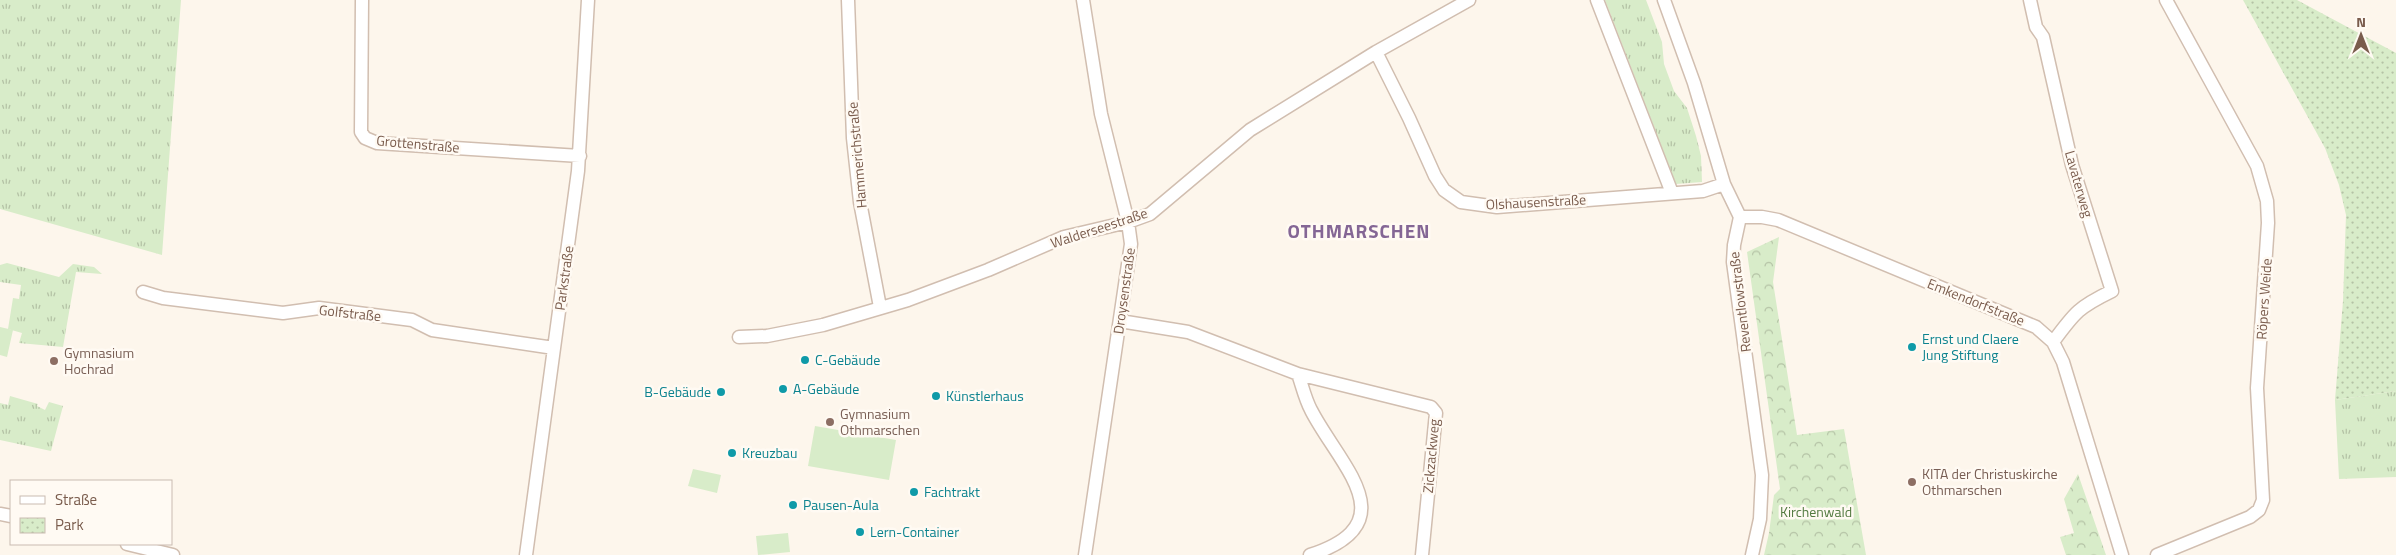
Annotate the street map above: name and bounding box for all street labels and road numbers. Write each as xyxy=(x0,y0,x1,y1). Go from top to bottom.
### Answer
street label: Hammerichstraße xyxy=(841,101,872,209)
street label: Grottenstraße xyxy=(376,129,461,158)
street label: Lavaterweg xyxy=(2060,148,2099,220)
street label: Olshausenstraße xyxy=(1485,188,1587,215)
street label: Walderseestraße xyxy=(1048,202,1150,253)
street label: Parkstraße xyxy=(549,244,578,312)
street label: Droysenstraße xyxy=(1107,246,1140,336)
street label: Reventlowstraße xyxy=(1723,251,1756,354)
street label: Röpers Weide xyxy=(2250,258,2277,340)
street label: Emkendorfstraße xyxy=(1924,272,2028,331)
street label: Golfstraße xyxy=(318,299,382,326)
street label: Zickzackweg xyxy=(1417,418,1444,494)

